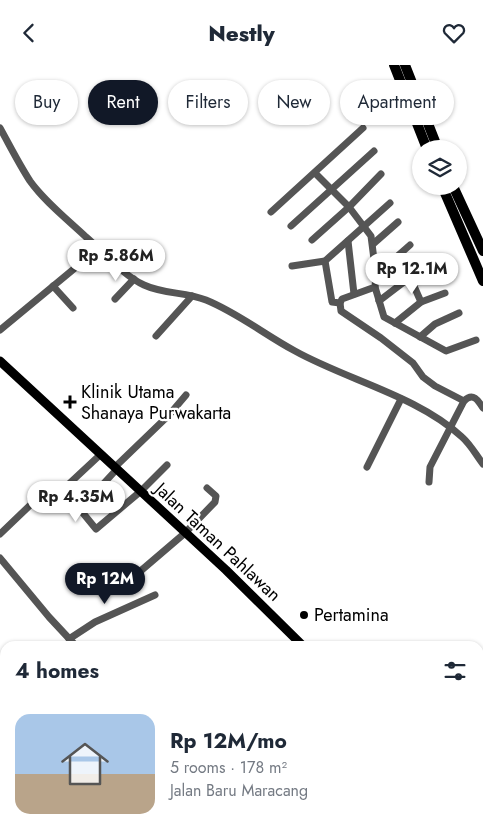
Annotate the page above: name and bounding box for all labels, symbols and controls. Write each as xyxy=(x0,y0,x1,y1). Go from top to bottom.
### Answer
text: Nestly xyxy=(208,17,275,49)
icon: back xyxy=(15,19,43,47)
icon: heart xyxy=(440,19,468,47)
chip: Buy xyxy=(15,80,78,125)
chip: Rent xyxy=(88,80,158,125)
chip: Filters xyxy=(168,80,248,125)
chip: New xyxy=(258,80,330,125)
chip: Apartment xyxy=(340,80,454,125)
map controls xyxy=(412,140,467,195)
button: layers xyxy=(412,140,467,195)
pin: Rp 5.86M xyxy=(64,239,168,282)
text: Rp 5.86M xyxy=(78,244,154,267)
pin: Rp 12.1M xyxy=(360,253,464,295)
text: Rp 12.1M xyxy=(376,257,448,280)
place label: Klinik Utama Shanaya Purwakarta xyxy=(81,379,231,426)
marker: Klinik Utama Shanaya Purwakarta xyxy=(63,395,77,409)
street label: Jalan Taman Pahlawan xyxy=(148,475,287,607)
pin: Rp 4.35M xyxy=(24,481,128,523)
text: Rp 4.35M xyxy=(38,485,114,508)
pin: Rp 12M xyxy=(64,563,146,605)
text: Rp 12M xyxy=(76,567,134,590)
place label: Pertamina xyxy=(314,602,389,628)
marker: Pertamina xyxy=(298,609,310,621)
text: 4 homes xyxy=(15,656,99,686)
icon: filters xyxy=(441,657,469,685)
text: Rp 12M/mo xyxy=(170,726,287,756)
icon: home xyxy=(55,734,115,794)
text: 5 rooms · 178 m² xyxy=(170,756,287,779)
text: Jalan Baru Maracang xyxy=(170,779,308,802)

